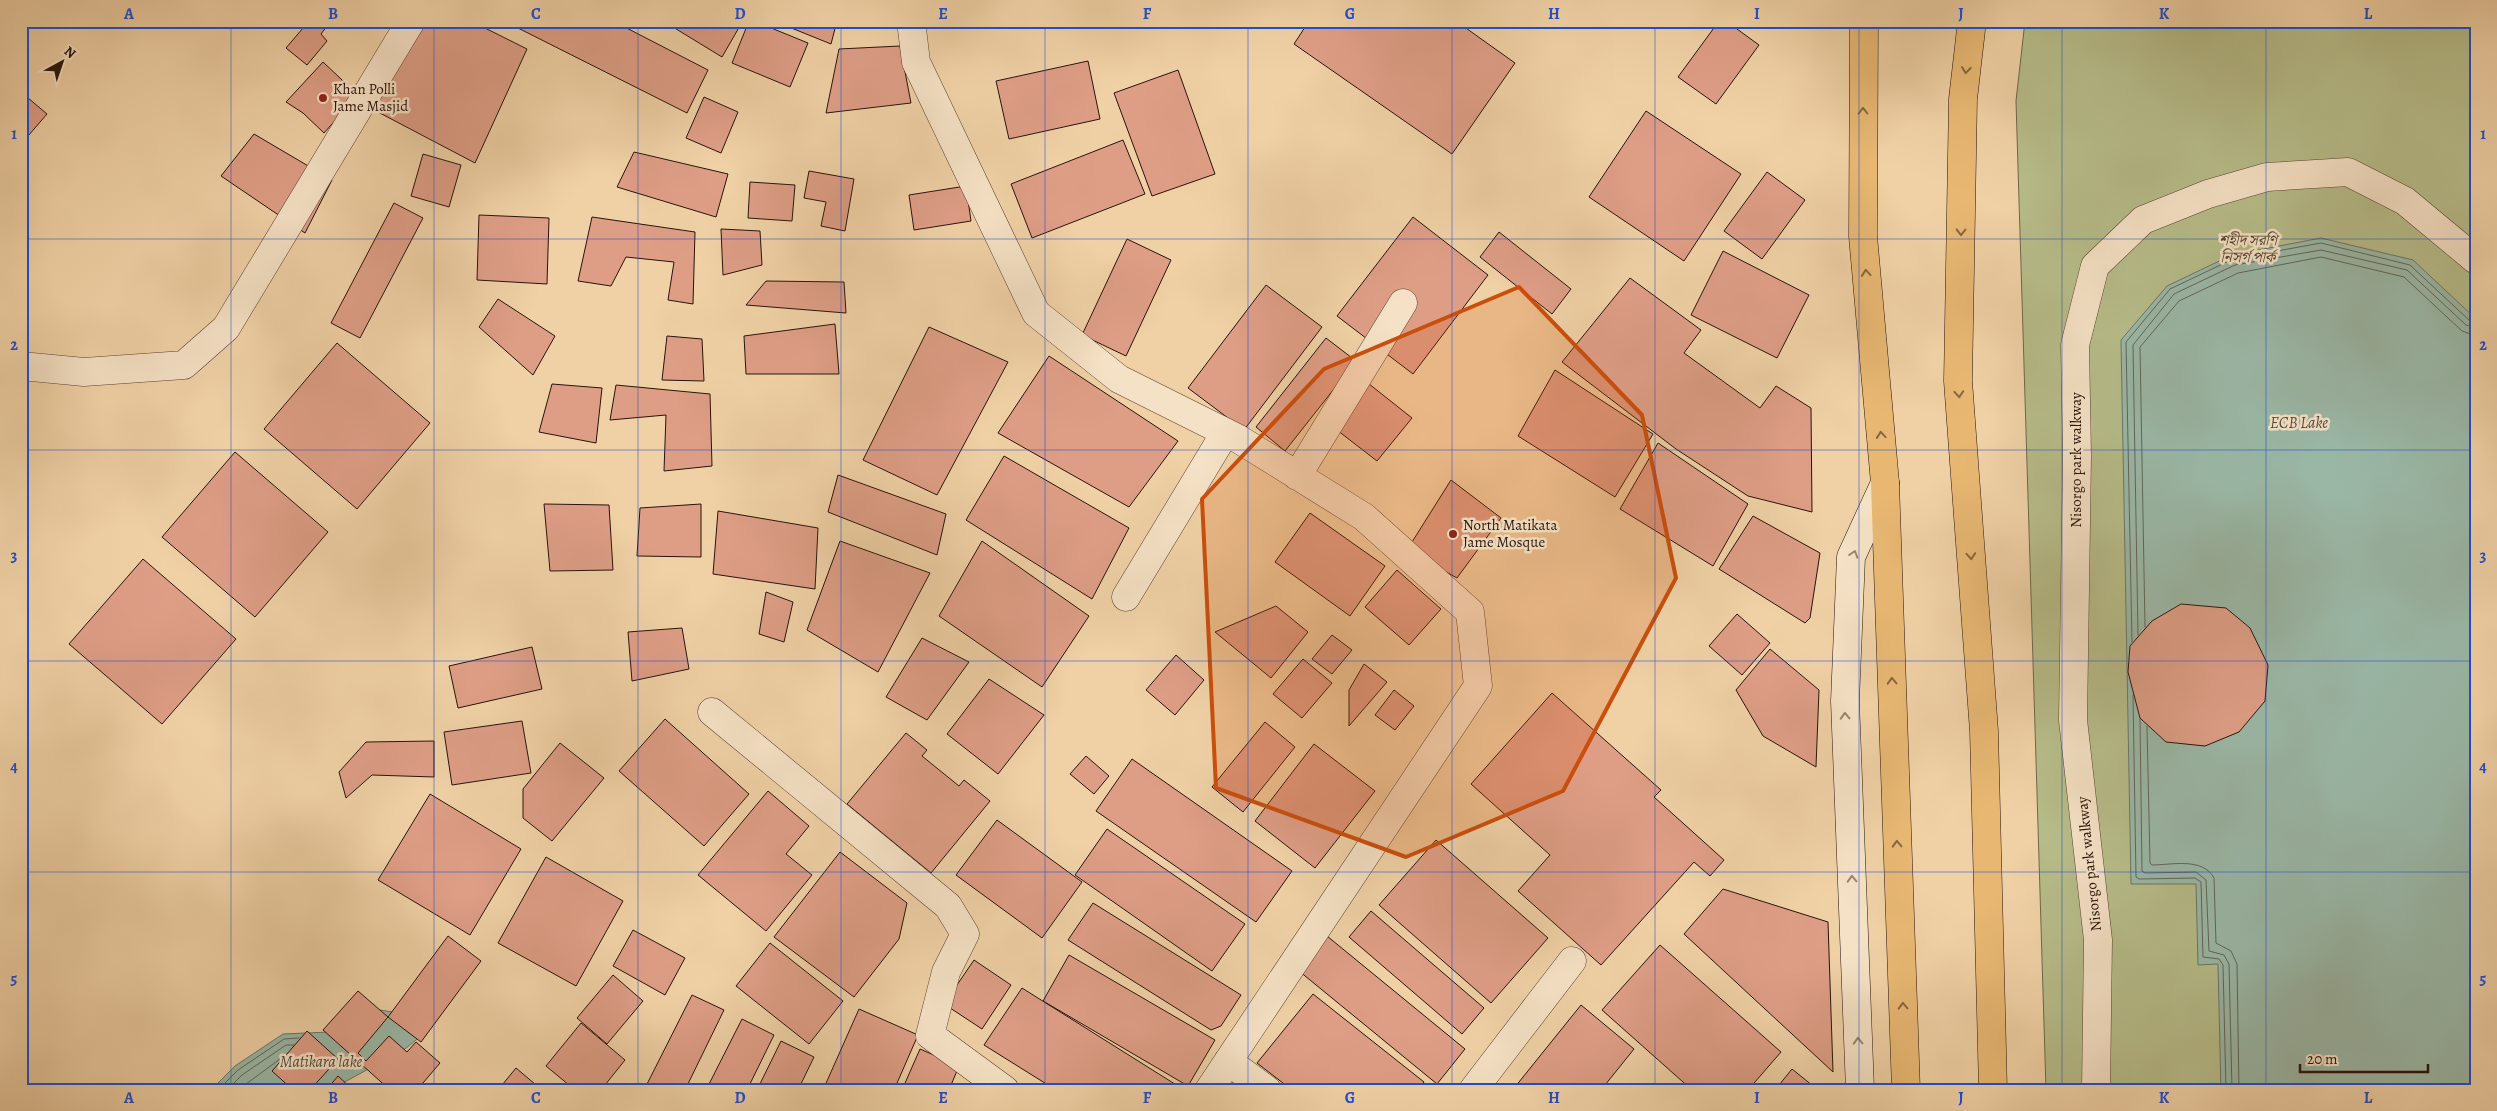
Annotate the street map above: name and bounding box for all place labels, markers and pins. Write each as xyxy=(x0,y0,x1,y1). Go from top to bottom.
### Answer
place label: Khan Polli Jame Masjid xyxy=(333,79,409,116)
marker: Khan Polli Jame Masjid xyxy=(317,92,329,104)
place label: North Matikata Jame Mosque xyxy=(1463,515,1557,552)
marker: North Matikata Jame Mosque xyxy=(1447,528,1459,540)

